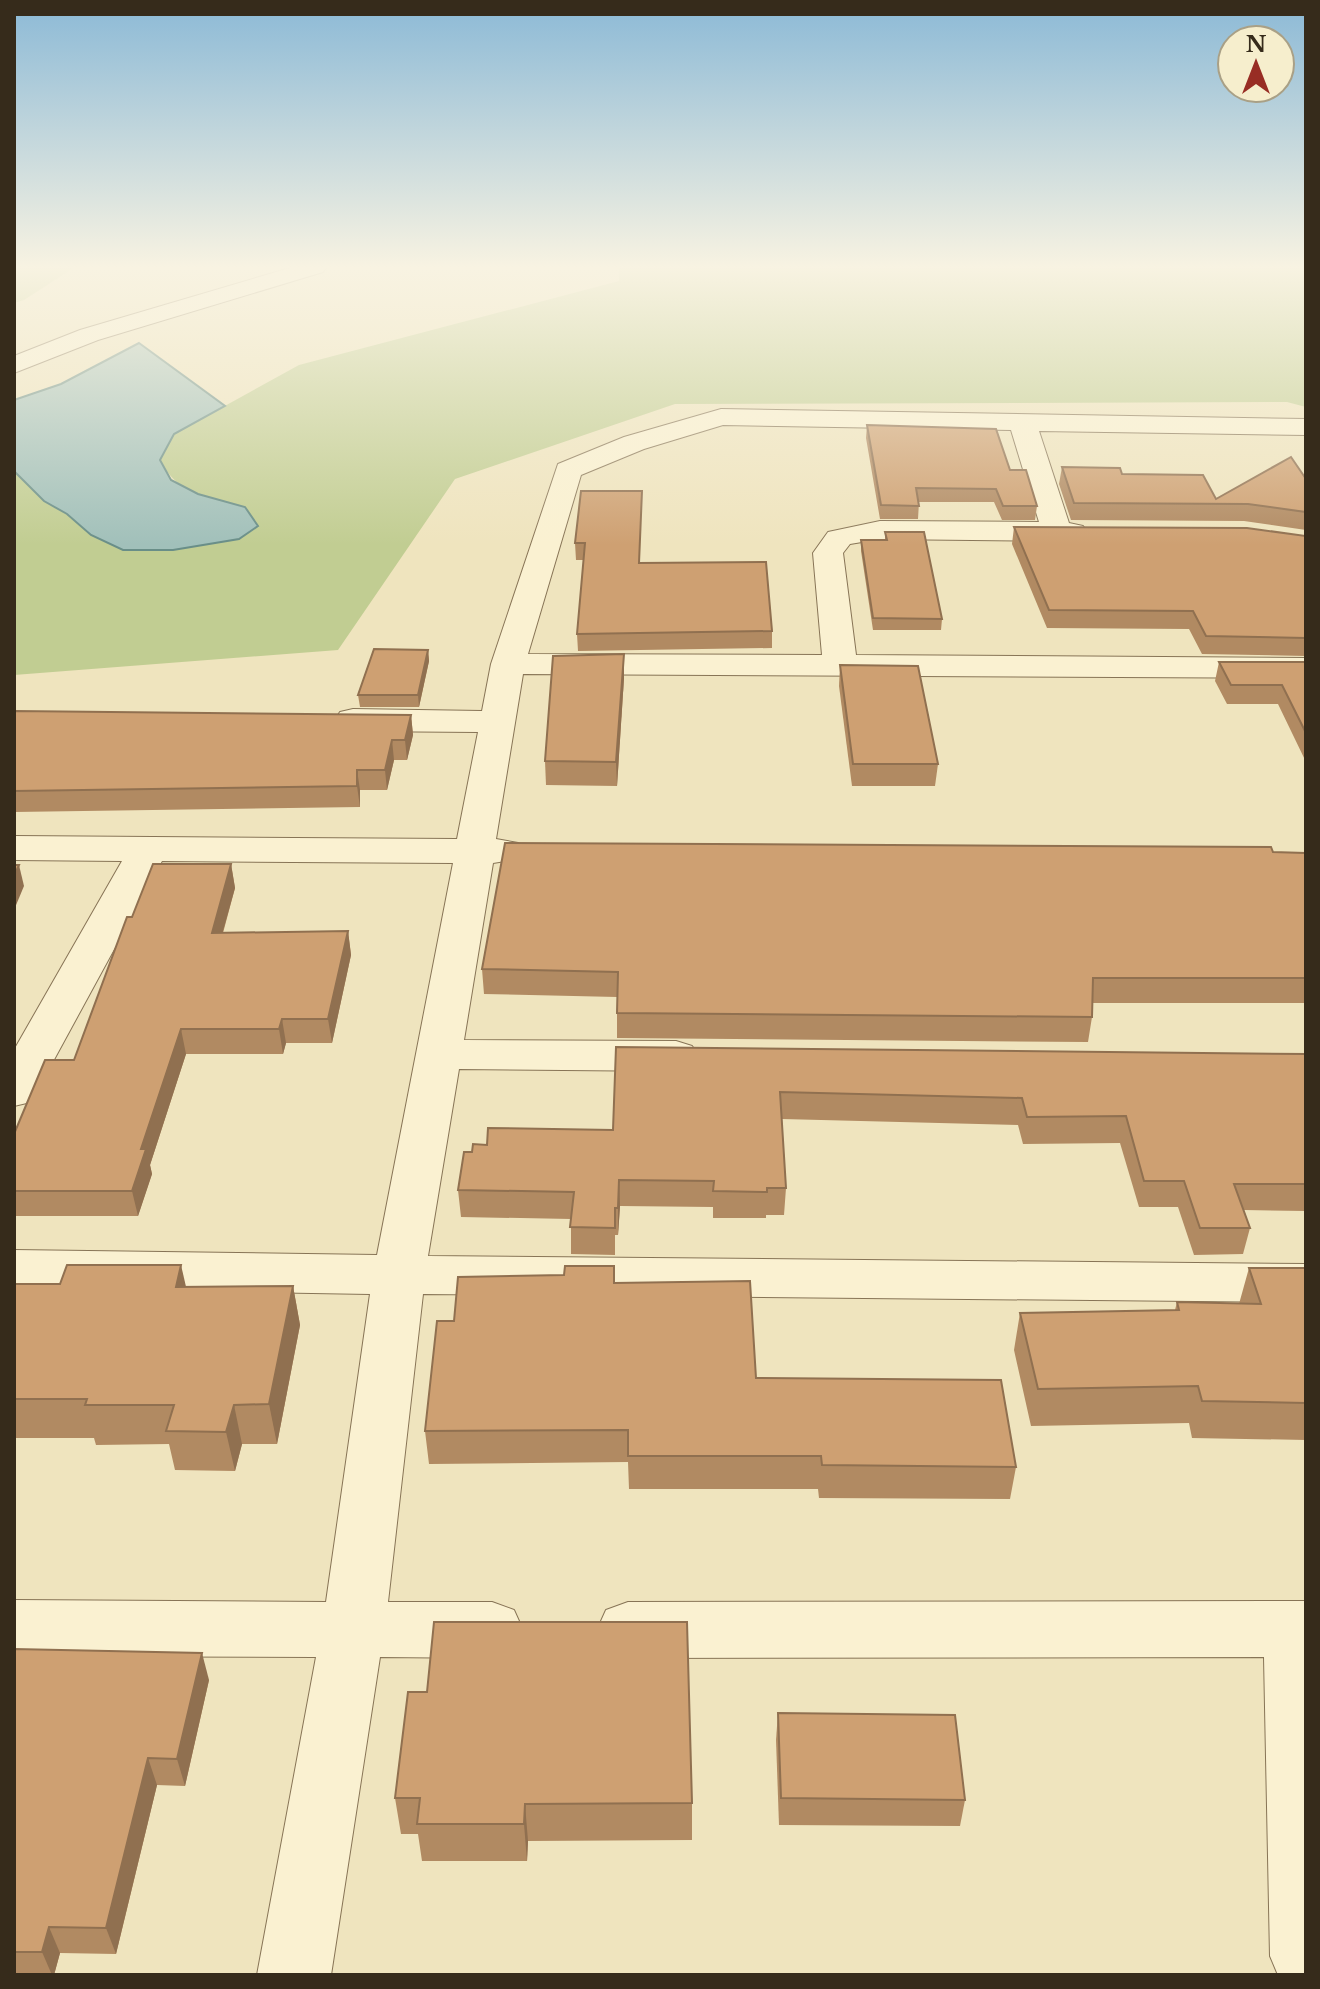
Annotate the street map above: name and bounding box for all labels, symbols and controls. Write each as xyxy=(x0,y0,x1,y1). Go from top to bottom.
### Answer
north arrow xyxy=(1216,24,1296,104)
text: N xyxy=(1246,31,1267,58)

